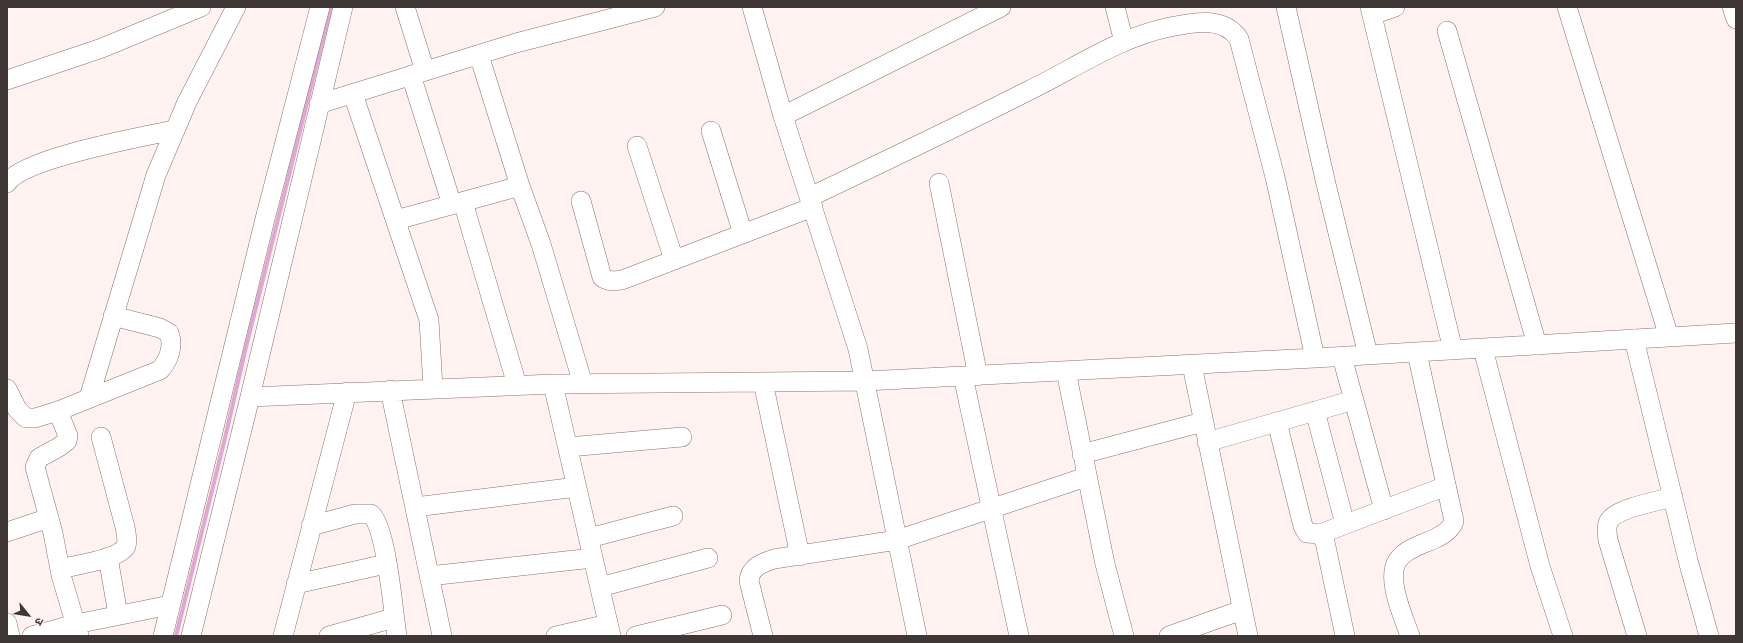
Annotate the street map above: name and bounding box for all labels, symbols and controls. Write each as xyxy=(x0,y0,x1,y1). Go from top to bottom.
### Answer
north arrow xyxy=(8,595,48,635)
text: उ xyxy=(32,615,46,627)

